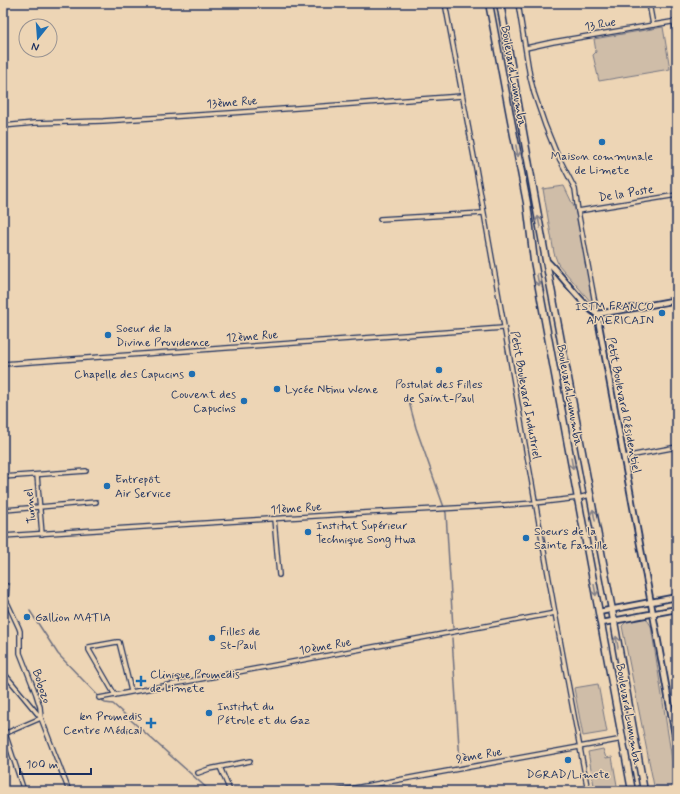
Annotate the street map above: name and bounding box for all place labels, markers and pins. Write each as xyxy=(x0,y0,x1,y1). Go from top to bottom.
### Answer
marker: Maison communale de Limete xyxy=(597,137,607,147)
place label: Maison communale de Limete xyxy=(551,149,653,179)
place label: ISTM FRANCO AMERICAIN xyxy=(575,299,654,329)
marker: ISTM FRANCO AMERICAIN xyxy=(657,308,667,318)
place label: Soeur de la Divine Providence xyxy=(116,321,210,351)
marker: Soeur de la Divine Providence xyxy=(103,330,113,340)
marker: Postulat des Filles de Saint-Paul xyxy=(434,365,444,375)
place label: Chapelle des Capucins xyxy=(74,367,184,383)
marker: Chapelle des Capucins xyxy=(187,369,197,379)
place label: Postulat des Filles de Saint-Paul xyxy=(395,377,483,407)
place label: Lycée Ntinu Wene xyxy=(285,382,378,398)
marker: Lycée Ntinu Wene xyxy=(272,384,282,394)
place label: Couvent des Capucins xyxy=(171,387,236,417)
marker: Couvent des Capucins xyxy=(239,396,249,406)
place label: Entrepôt Air Service xyxy=(115,472,171,502)
marker: Entrepôt Air Service xyxy=(102,481,112,491)
place label: Institut Supérieur Technique Song Hwa xyxy=(316,518,416,548)
place label: Soeurs de la Sainte Famille xyxy=(534,524,608,554)
marker: Institut Supérieur Technique Song Hwa xyxy=(303,527,313,537)
marker: Soeurs de la Sainte Famille xyxy=(521,533,531,543)
place label: Gallion MATIA xyxy=(35,610,111,626)
marker: Gallion MATIA xyxy=(22,612,32,622)
place label: Filles de St-Paul xyxy=(220,624,261,654)
marker: Filles de St-Paul xyxy=(207,633,217,643)
place label: Clinique Promedis de Limete xyxy=(150,667,240,697)
marker: Clinique Promedis de Limete xyxy=(135,675,147,687)
place label: Institut du Pétrole et du Gaz xyxy=(217,699,310,729)
marker: Institut du Pétrole et du Gaz xyxy=(204,708,214,718)
place label: kn Promedis Centre Médical xyxy=(63,709,142,739)
marker: kn Promedis Centre Médical xyxy=(145,717,157,729)
marker: DGRAD/Limete xyxy=(563,755,573,765)
place label: DGRAD/Limete xyxy=(526,767,610,783)

